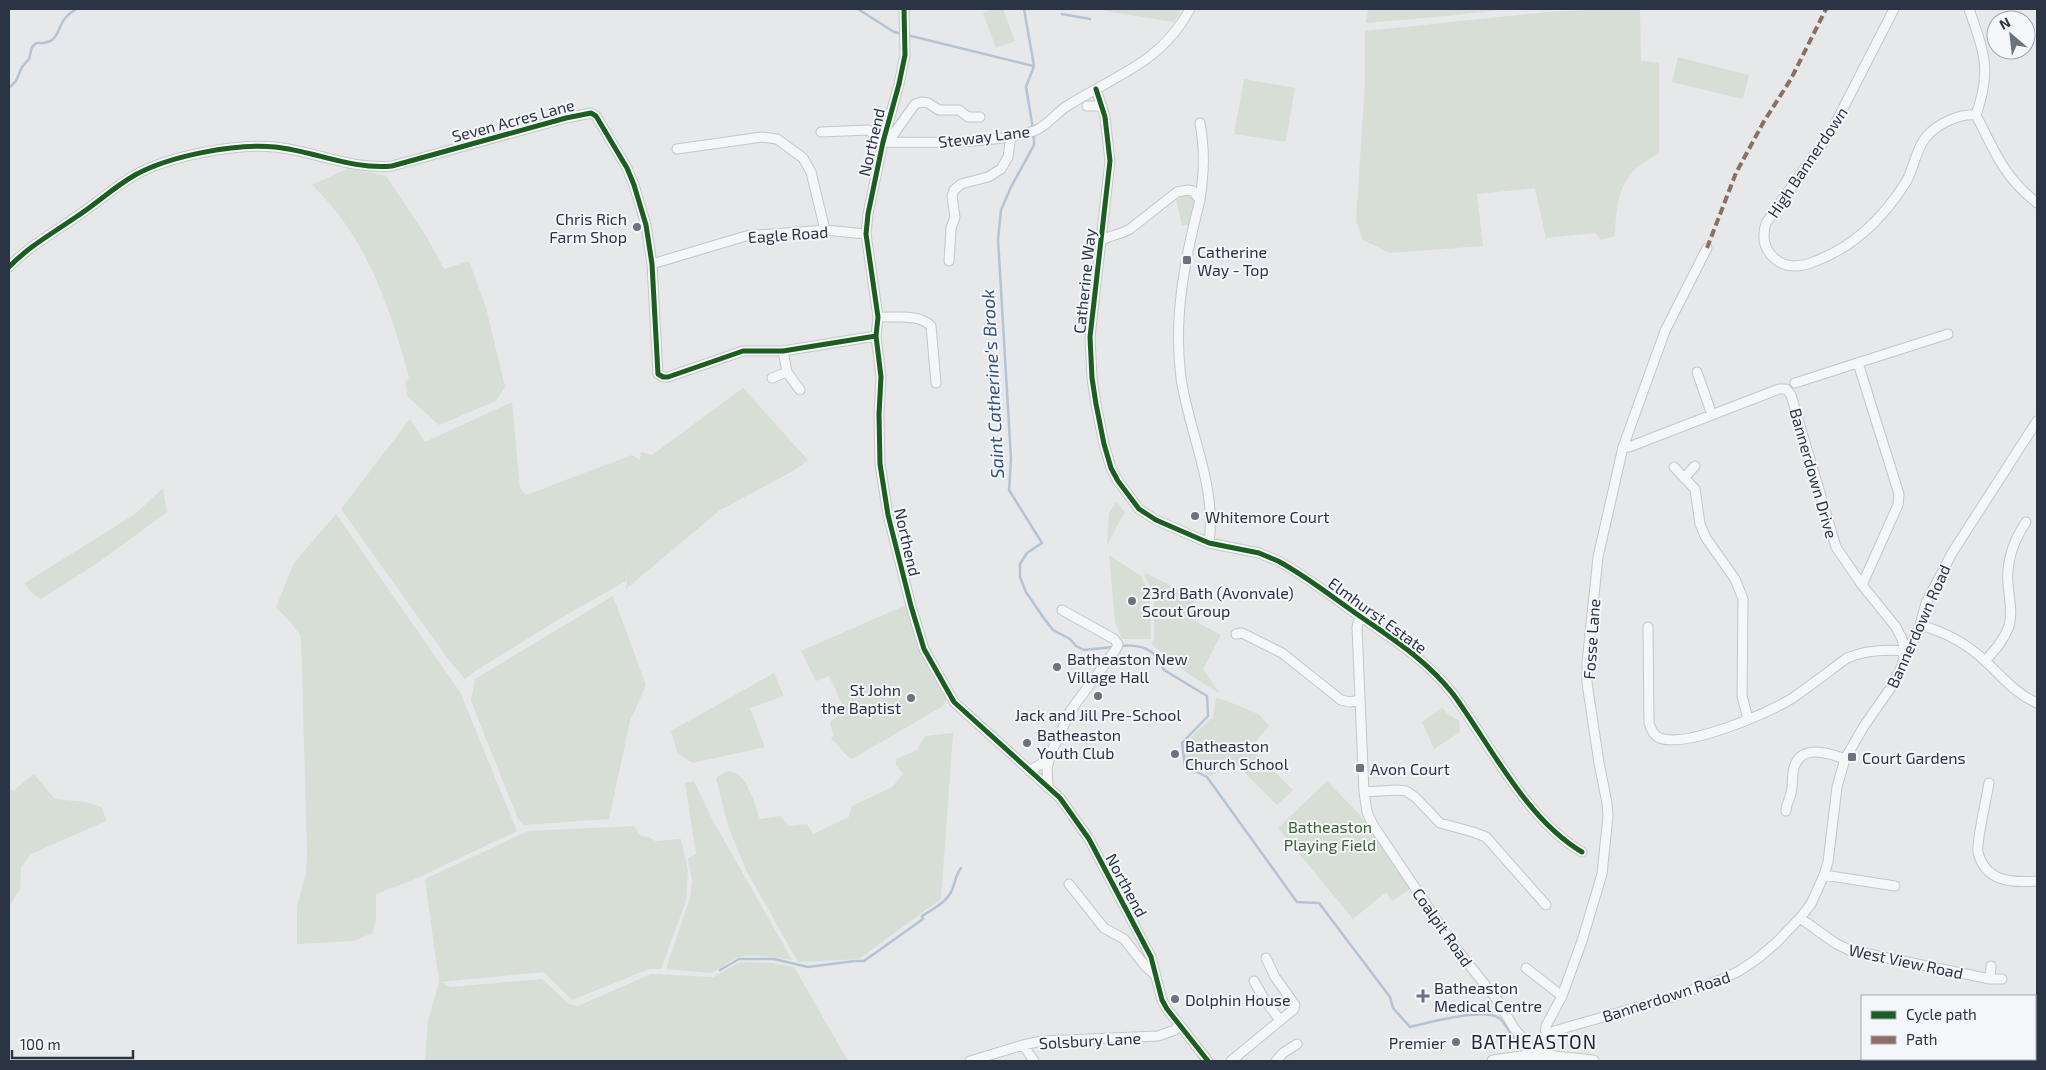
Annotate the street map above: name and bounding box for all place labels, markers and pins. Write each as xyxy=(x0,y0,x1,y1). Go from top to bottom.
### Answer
place label: Chris Rich Farm Shop xyxy=(549,209,627,246)
marker: Chris Rich Farm Shop xyxy=(631,221,643,233)
place label: Catherine Way - Top xyxy=(1197,242,1269,279)
marker: Catherine Way - Top xyxy=(1181,254,1193,266)
place label: Whitemore Court xyxy=(1205,507,1329,526)
marker: Whitemore Court xyxy=(1189,510,1201,522)
place label: 23rd Bath (Avonvale) Scout Group xyxy=(1142,583,1294,620)
marker: 23rd Bath (Avonvale) Scout Group xyxy=(1126,595,1138,607)
place label: Batheaston New Village Hall xyxy=(1067,649,1188,686)
marker: Batheaston New Village Hall xyxy=(1051,661,1063,673)
place label: St John the Baptist xyxy=(821,680,901,717)
marker: Jack and Jill Pre-School xyxy=(1092,690,1104,702)
marker: St John the Baptist xyxy=(905,692,917,704)
place label: Jack and Jill Pre-School xyxy=(1015,705,1181,724)
place label: Batheaston Youth Club xyxy=(1037,725,1121,762)
place label: Batheaston Church School xyxy=(1185,736,1289,773)
marker: Batheaston Youth Club xyxy=(1021,737,1033,749)
marker: Batheaston Church School xyxy=(1169,748,1181,760)
place label: Court Gardens xyxy=(1862,748,1966,767)
marker: Court Gardens xyxy=(1846,751,1858,763)
place label: Avon Court xyxy=(1370,759,1450,778)
marker: Avon Court xyxy=(1354,762,1366,774)
place label: Batheaston Medical Centre xyxy=(1434,978,1542,1015)
marker: Batheaston Medical Centre xyxy=(1416,989,1430,1003)
place label: Dolphin House xyxy=(1185,990,1291,1009)
marker: Dolphin House xyxy=(1169,993,1181,1005)
place label: Premier xyxy=(1389,1033,1447,1052)
marker: Premier xyxy=(1450,1036,1462,1048)

